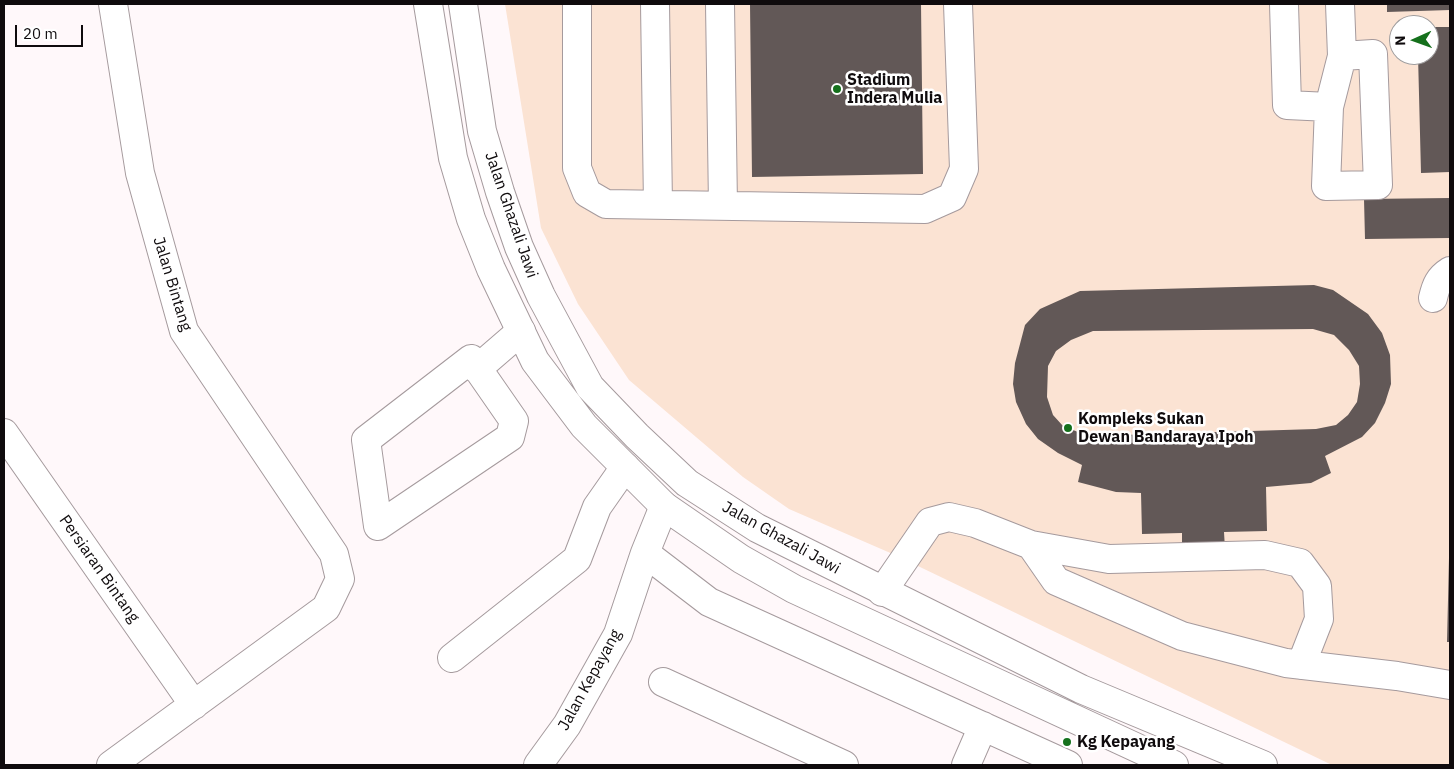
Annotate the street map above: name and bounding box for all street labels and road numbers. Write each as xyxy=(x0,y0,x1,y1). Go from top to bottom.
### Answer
street label: Jalan Ghazali Jawi xyxy=(480,149,542,281)
street label: Jalan Bintang xyxy=(149,234,195,334)
street label: Jalan Ghazali Jawi xyxy=(719,498,843,578)
street label: Persiaran Bintang xyxy=(55,512,143,626)
street label: Jalan Kepayang xyxy=(554,626,626,734)

